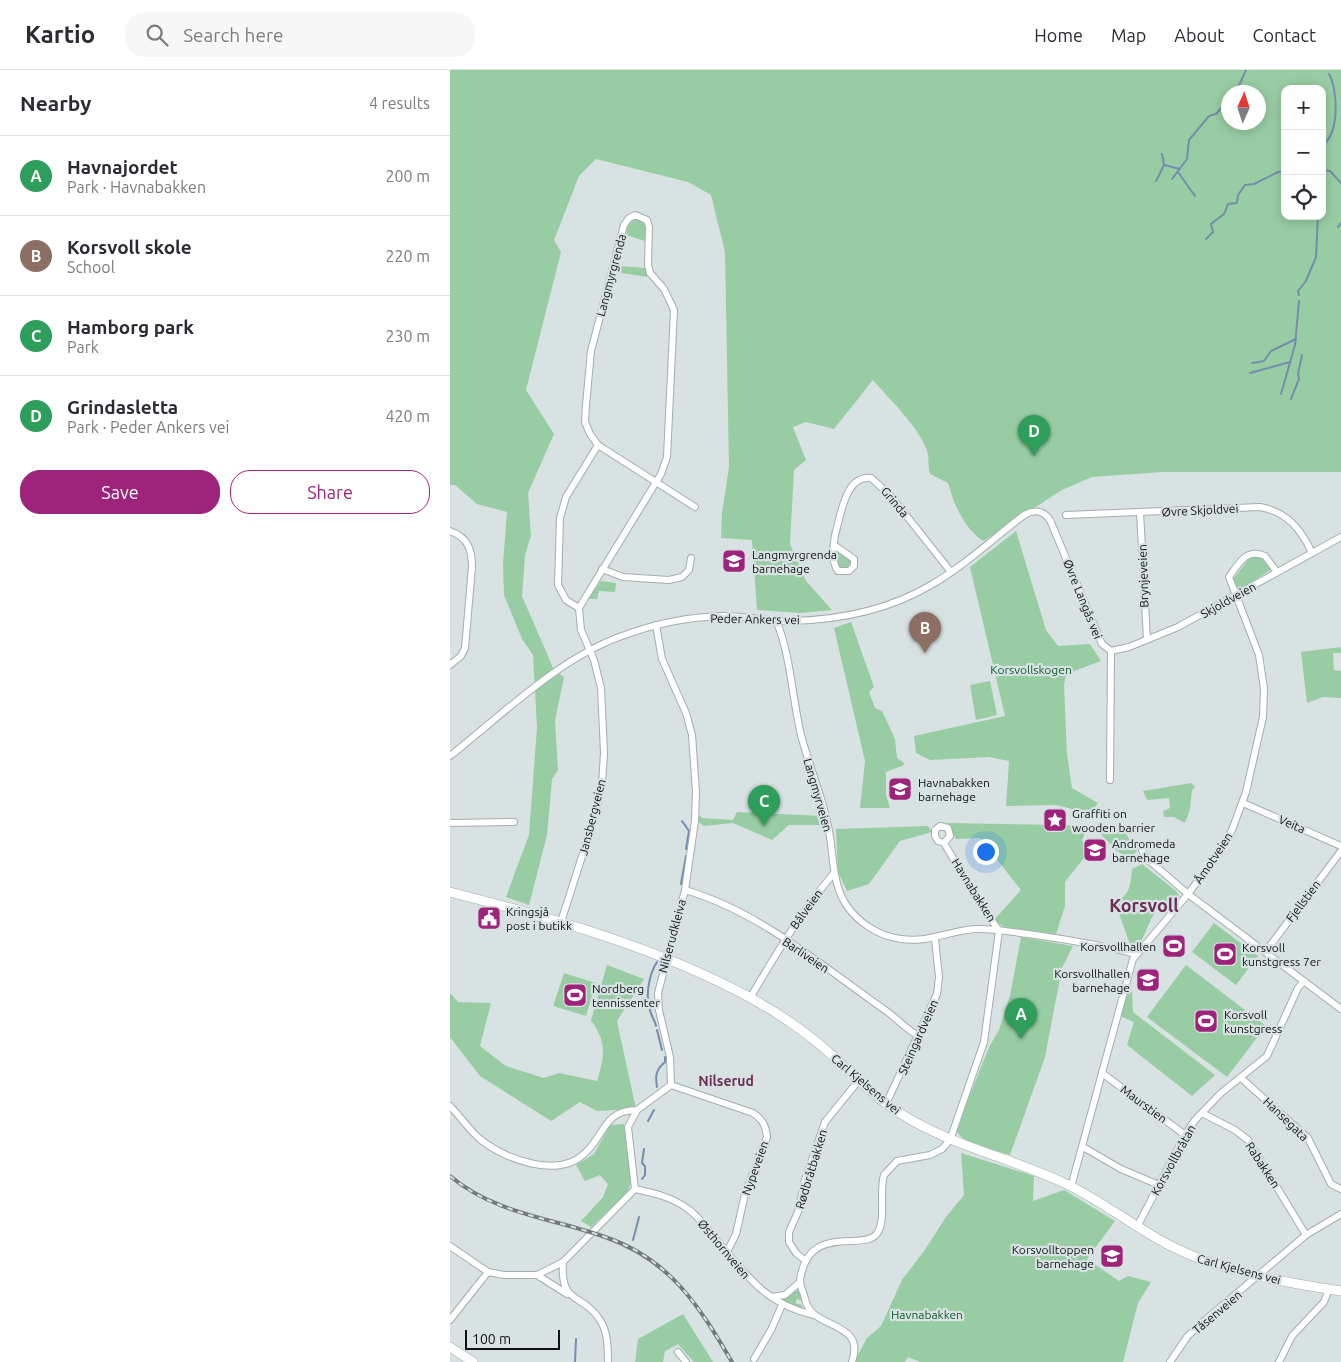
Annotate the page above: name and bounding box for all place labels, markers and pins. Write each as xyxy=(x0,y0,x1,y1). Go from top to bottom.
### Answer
pin: D xyxy=(1018,415,1050,456)
school or university icon: Langmyrgrenda barnehage xyxy=(721,548,747,574)
place label: Langmyrgrenda barnehage xyxy=(752,548,837,575)
pin: B xyxy=(909,612,941,653)
school or university icon: Havnabakken barnehage xyxy=(887,776,913,802)
place label: Havnabakken barnehage xyxy=(918,776,990,803)
pin: C xyxy=(748,785,780,826)
place icon: Graffiti on wooden barrier xyxy=(1042,807,1068,833)
place label: Graffiti on wooden barrier xyxy=(1072,807,1155,834)
school or university icon: Andromeda barnehage xyxy=(1082,837,1108,863)
place label: Andromeda barnehage xyxy=(1112,837,1175,864)
public building icon: Kringsjå post i butikk xyxy=(476,905,502,931)
place label: Kringsjå post i butikk xyxy=(506,905,572,932)
sports icon: Korsvollhallen xyxy=(1161,933,1187,959)
place label: Korsvollhallen xyxy=(1080,940,1156,953)
sports icon: Korsvoll kunstgress 7er xyxy=(1212,941,1238,967)
place label: Korsvoll kunstgress 7er xyxy=(1242,941,1321,968)
place label: Korsvollhallen barnehage xyxy=(1054,967,1130,994)
school or university icon: Korsvollhallen barnehage xyxy=(1135,967,1161,993)
sports icon: Nordberg tennissenter xyxy=(562,982,588,1008)
place label: Nordberg tennissenter xyxy=(592,982,660,1009)
pin: A xyxy=(1005,998,1037,1039)
sports icon: Korsvoll kunstgress xyxy=(1193,1008,1219,1034)
place label: Korsvoll kunstgress xyxy=(1224,1008,1282,1035)
place label: Korsvolltoppen barnehage xyxy=(1012,1243,1094,1270)
school or university icon: Korsvolltoppen barnehage xyxy=(1099,1243,1125,1269)

